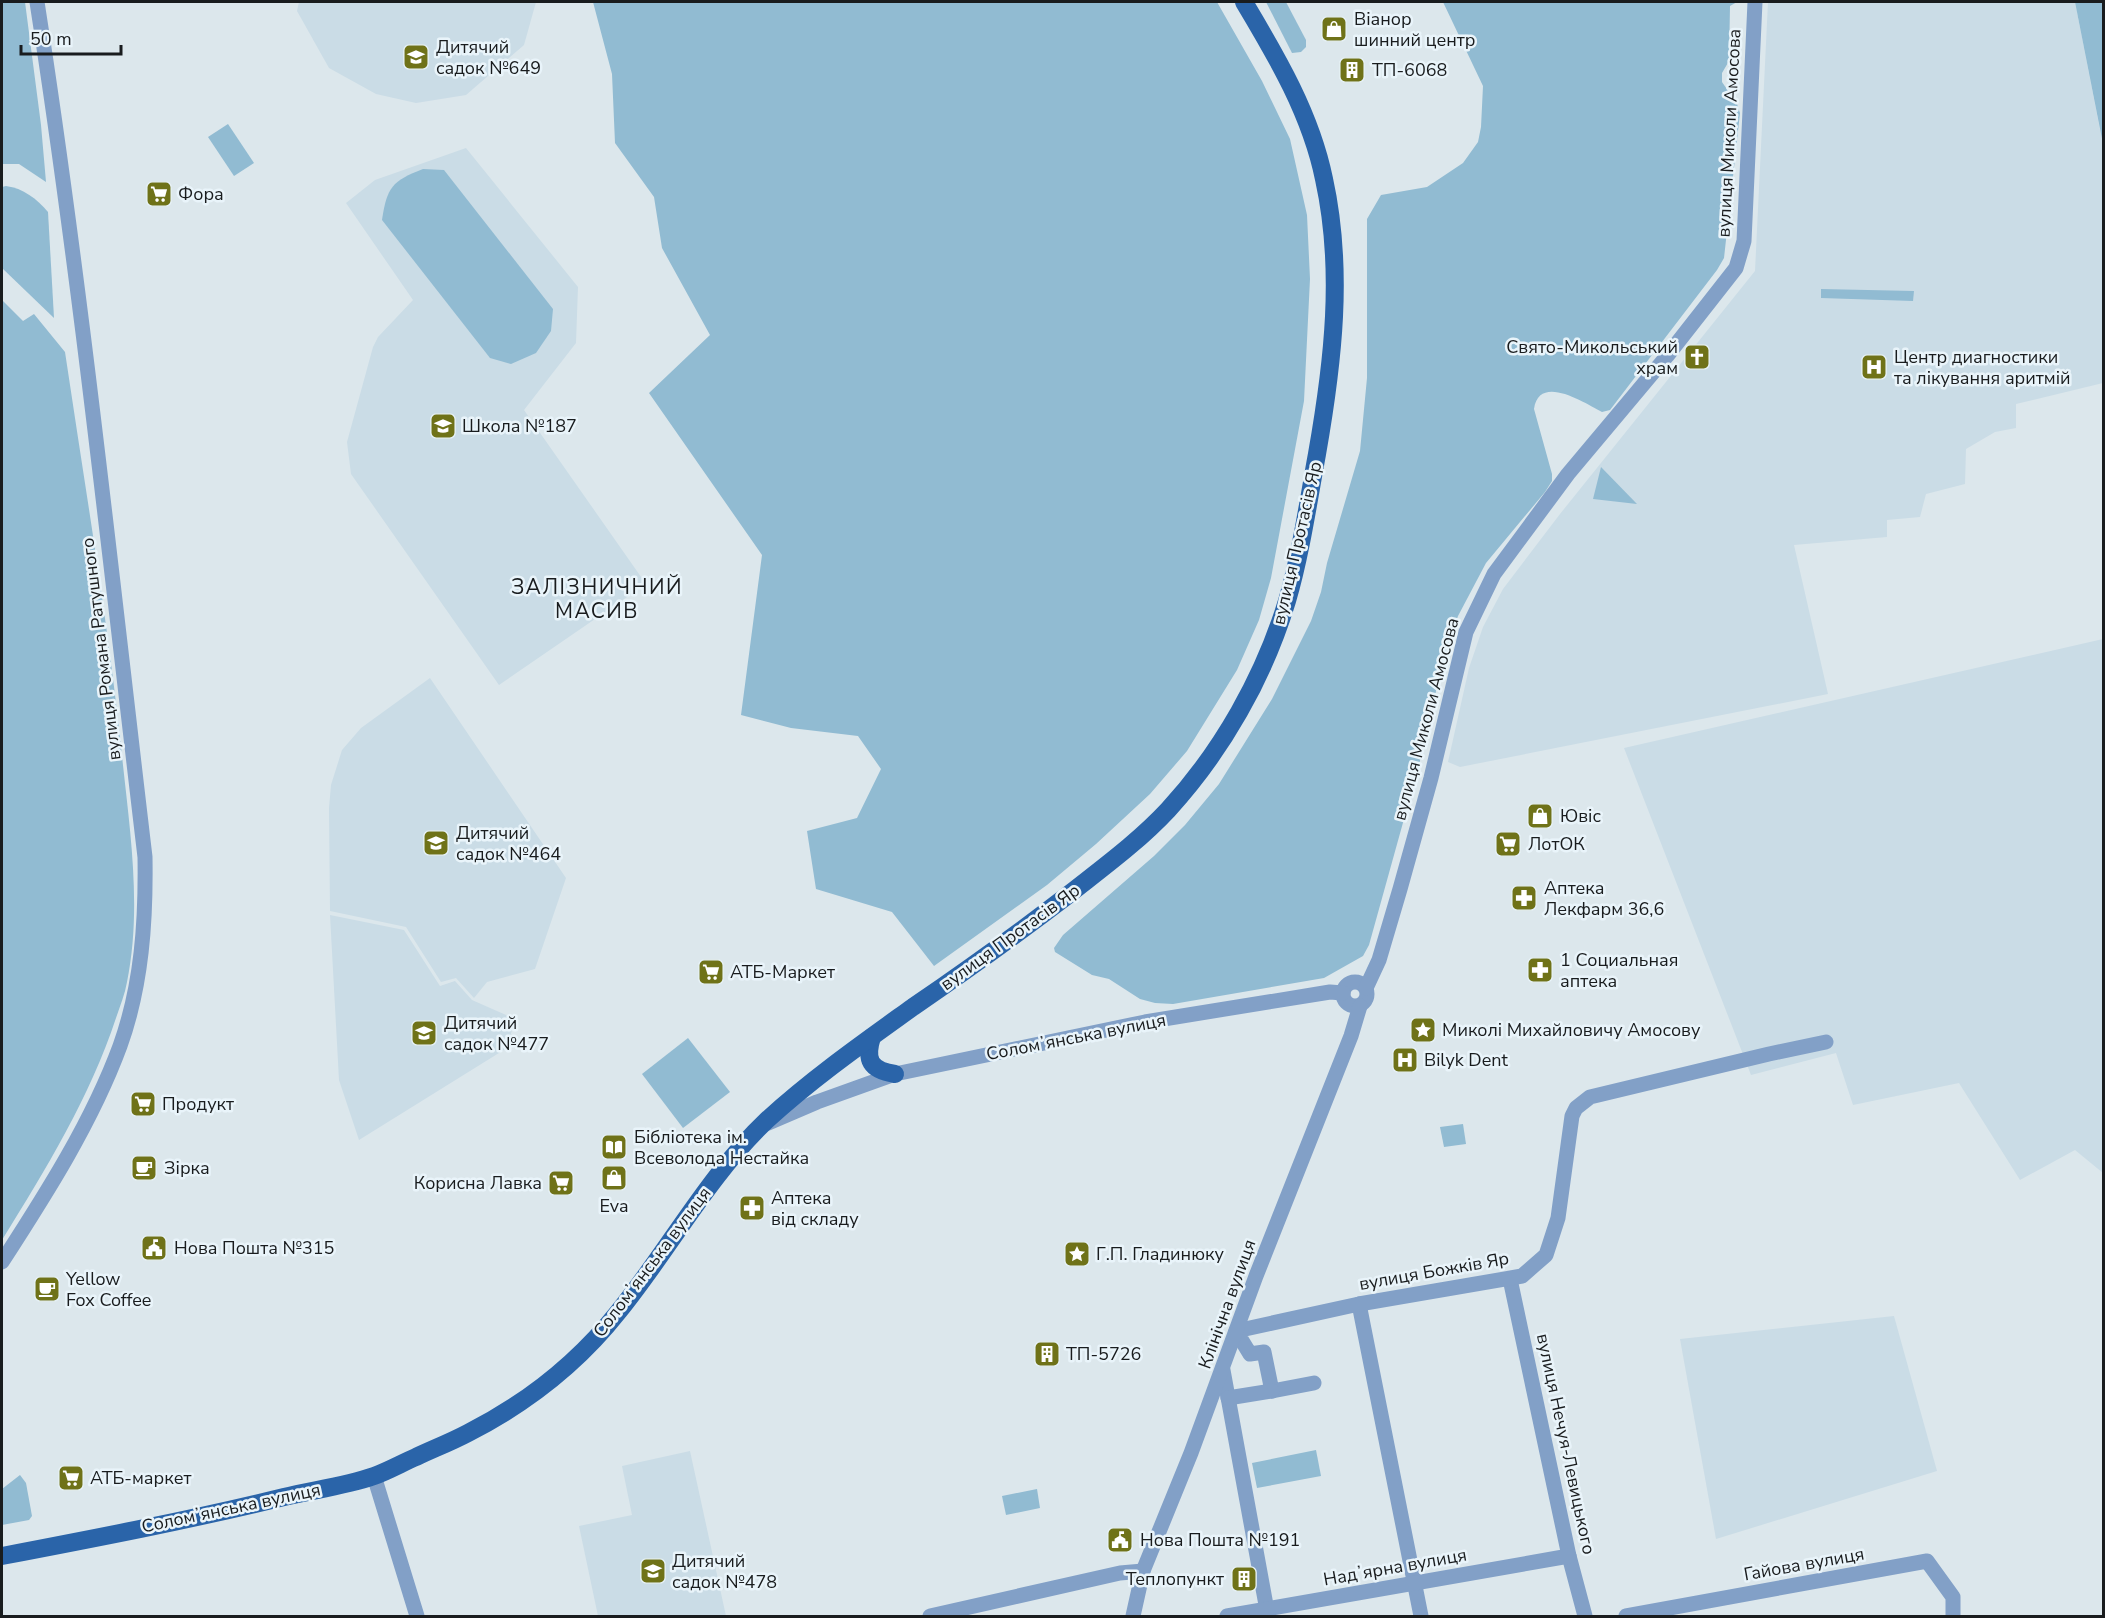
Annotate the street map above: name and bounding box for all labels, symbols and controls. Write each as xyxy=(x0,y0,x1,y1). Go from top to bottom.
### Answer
place label: Віанор шинний центр xyxy=(1354,7,1475,52)
shop icon: Віанор шинний центр xyxy=(1319,14,1349,44)
scale bar xyxy=(21,18,122,56)
text: 50 m xyxy=(30,27,72,51)
street label: вулиця Миколи Амосова xyxy=(1712,28,1746,238)
place label: Дитячий садок №649 xyxy=(436,35,541,80)
school or university icon: Дитячий садок №649 xyxy=(401,42,431,72)
building icon: ТП-6068 xyxy=(1337,55,1367,85)
place label: ТП-6068 xyxy=(1372,58,1447,82)
supermarket icon: Фора xyxy=(144,179,174,209)
place label: Фора xyxy=(178,182,224,206)
place label: Свято-Микольський храм xyxy=(1506,335,1678,380)
church icon: Свято-Микольський храм xyxy=(1682,342,1712,372)
place label: Центр диагностики та лікування аритмій xyxy=(1894,345,2071,390)
hospital icon: Центр диагностики та лікування аритмій xyxy=(1859,352,1889,382)
school or university icon: Школа №187 xyxy=(428,411,458,441)
place label: Школа №187 xyxy=(462,414,577,438)
street label: вулиця Протасів Яр xyxy=(1267,459,1327,627)
street label: вулиця Романа Ратушного xyxy=(75,536,127,762)
district label: ЗАЛІЗНИЧНИЙ МАСИВ xyxy=(511,573,683,625)
street label: вулиця Миколи Амосова xyxy=(1387,615,1465,823)
shop icon: Ювіс xyxy=(1525,801,1555,831)
place label: Ювіс xyxy=(1560,804,1601,828)
place label: Дитячий садок №464 xyxy=(456,821,561,866)
school or university icon: Дитячий садок №464 xyxy=(421,828,451,858)
supermarket icon: ЛотОК xyxy=(1493,829,1523,859)
place label: ЛотОК xyxy=(1528,832,1585,856)
place label: Аптека Лекфарм 36,6 xyxy=(1544,876,1664,921)
street label: вулиця Протасів Яр xyxy=(935,878,1085,996)
pharmacy icon: Аптека Лекфарм 36,6 xyxy=(1509,883,1539,913)
place label: 1 Социальная аптека xyxy=(1560,948,1679,993)
pharmacy icon: 1 Социальная аптека xyxy=(1525,955,1555,985)
supermarket icon: АТБ-Маркет xyxy=(696,957,726,987)
place label: АТБ-Маркет xyxy=(730,960,835,984)
street label: Соломʼянська вулиця xyxy=(984,1008,1168,1066)
place label: Дитячий садок №477 xyxy=(444,1011,549,1056)
place icon: Миколі Михайловичу Амосову xyxy=(1408,1015,1438,1045)
school or university icon: Дитячий садок №477 xyxy=(409,1018,439,1048)
place label: Миколі Михайловичу Амосову xyxy=(1442,1018,1701,1042)
hospital icon: Bilyk Dent xyxy=(1390,1045,1420,1075)
place label: Bilyk Dent xyxy=(1424,1048,1509,1072)
supermarket icon: Продукт xyxy=(128,1089,158,1119)
place label: Продукт xyxy=(162,1092,234,1116)
place label: Бібліотека ім. Всеволода Нестайка xyxy=(634,1125,809,1170)
library icon: Бібліотека ім. Всеволода Нестайка xyxy=(599,1132,629,1162)
cafe icon: Зірка xyxy=(129,1153,159,1183)
place label: Зірка xyxy=(164,1156,210,1180)
shop icon: Eva xyxy=(599,1163,629,1193)
supermarket icon: Корисна Лавка xyxy=(546,1168,576,1198)
place label: Корисна Лавка xyxy=(414,1171,542,1195)
street label: Соломʼянська вулиця xyxy=(588,1182,716,1342)
place label: Аптека від складу xyxy=(771,1186,859,1231)
pharmacy icon: Аптека від складу xyxy=(737,1193,767,1223)
place label: Eva xyxy=(600,1194,628,1218)
public building icon: Нова Пошта №315 xyxy=(139,1233,169,1263)
place label: Нова Пошта №315 xyxy=(174,1236,334,1260)
street label: Клінічна вулиця xyxy=(1192,1236,1262,1372)
place icon: Г.П. Гладинюку xyxy=(1062,1239,1092,1269)
place label: Г.П. Гладинюку xyxy=(1096,1242,1224,1266)
street label: вулиця Божків Яр xyxy=(1357,1246,1511,1296)
place label: Yellow Fox Coffee xyxy=(65,1267,151,1312)
cafe icon: Yellow Fox Coffee xyxy=(32,1274,62,1304)
street label: вулиця Нечуя-Левицького xyxy=(1531,1331,1601,1557)
building icon: ТП-5726 xyxy=(1032,1339,1062,1369)
place label: ТП-5726 xyxy=(1066,1342,1141,1366)
supermarket icon: АТБ-маркет xyxy=(56,1463,86,1493)
place label: АТБ-маркет xyxy=(90,1466,191,1490)
street label: Соломʼянська вулиця xyxy=(139,1477,323,1539)
public building icon: Нова Пошта №191 xyxy=(1105,1525,1135,1555)
place label: Нова Пошта №191 xyxy=(1140,1528,1300,1552)
street label: Гайова вулиця xyxy=(1742,1542,1866,1586)
street label: Надʼярна вулиця xyxy=(1321,1543,1469,1591)
place label: Дитячий садок №478 xyxy=(672,1549,777,1594)
school or university icon: Дитячий садок №478 xyxy=(638,1556,668,1586)
building icon: Теплопункт xyxy=(1229,1564,1259,1594)
place label: Теплопункт xyxy=(1126,1567,1224,1591)

